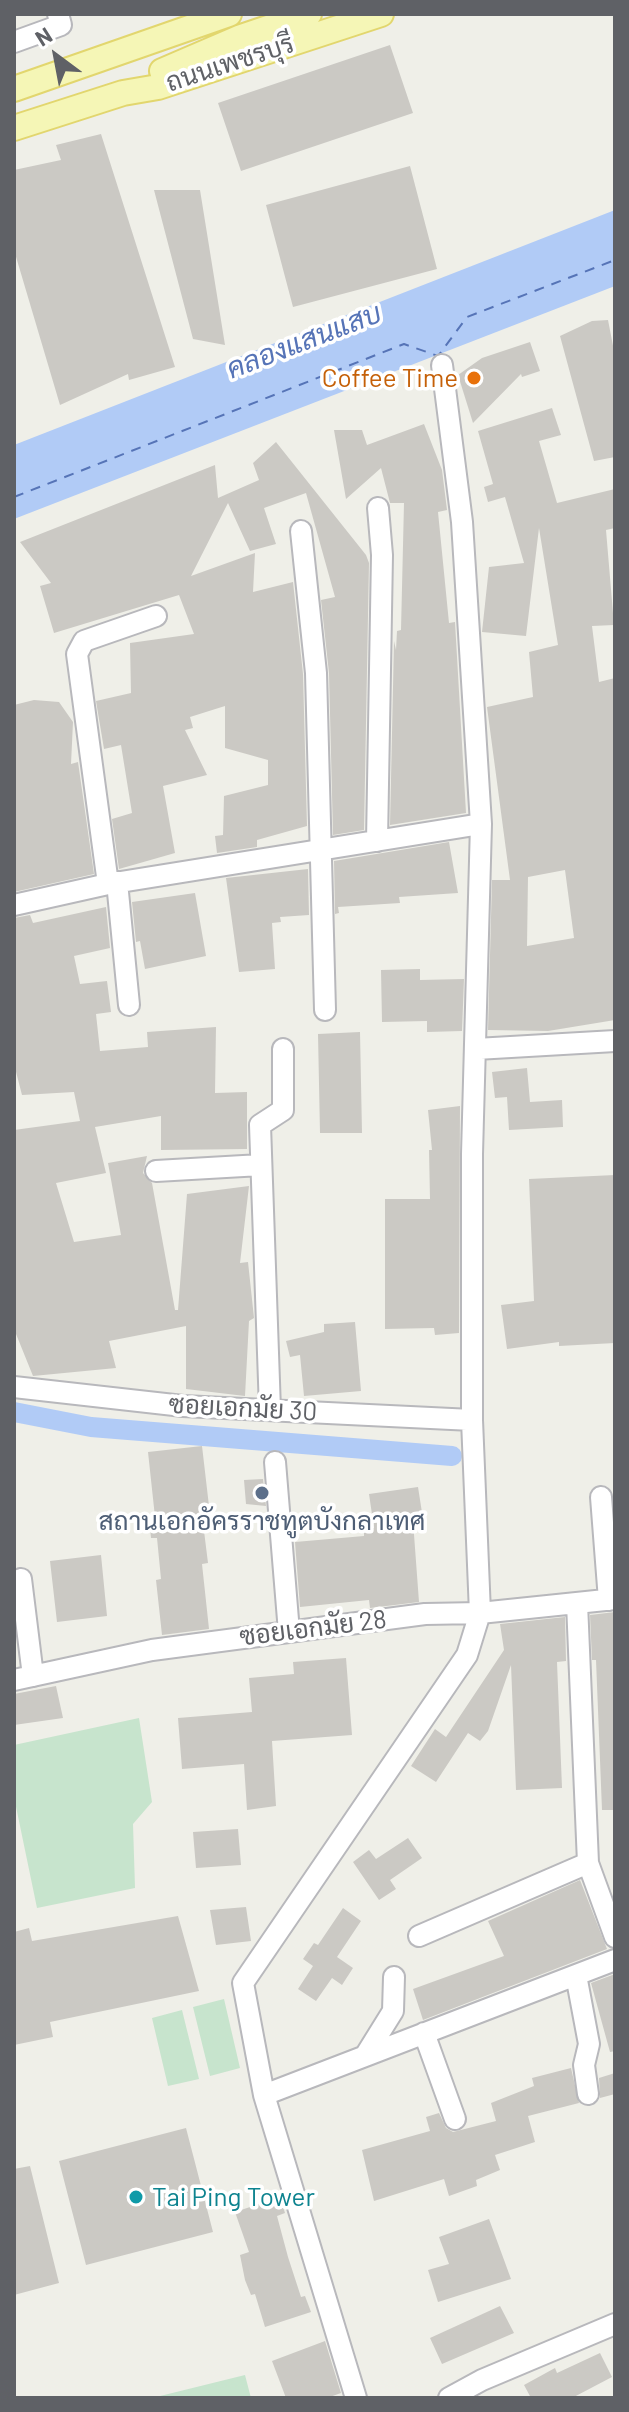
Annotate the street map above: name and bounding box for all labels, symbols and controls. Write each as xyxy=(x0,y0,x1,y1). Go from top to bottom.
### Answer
north arrow xyxy=(16,16,96,96)
text: N xyxy=(30,21,56,51)
street label: ถนนเพชรบุรี xyxy=(162,28,298,98)
water label: คลองแสนแสบ xyxy=(222,296,386,386)
place label: Coffee Time xyxy=(322,362,458,394)
marker: Coffee Time xyxy=(465,369,483,387)
street label: ซอยเอกมัย 30 xyxy=(168,1389,318,1427)
marker: สถานเอกอัครราชทูตบังกลาเทศ xyxy=(253,1484,271,1502)
place label: สถานเอกอัครราชทูตบังกลาเทศ xyxy=(98,1505,426,1537)
street label: ซอยเอกมัย 28 xyxy=(238,1604,388,1652)
place label: Tai Ping Tower xyxy=(152,2181,315,2213)
marker: Tai Ping Tower xyxy=(127,2188,145,2206)

